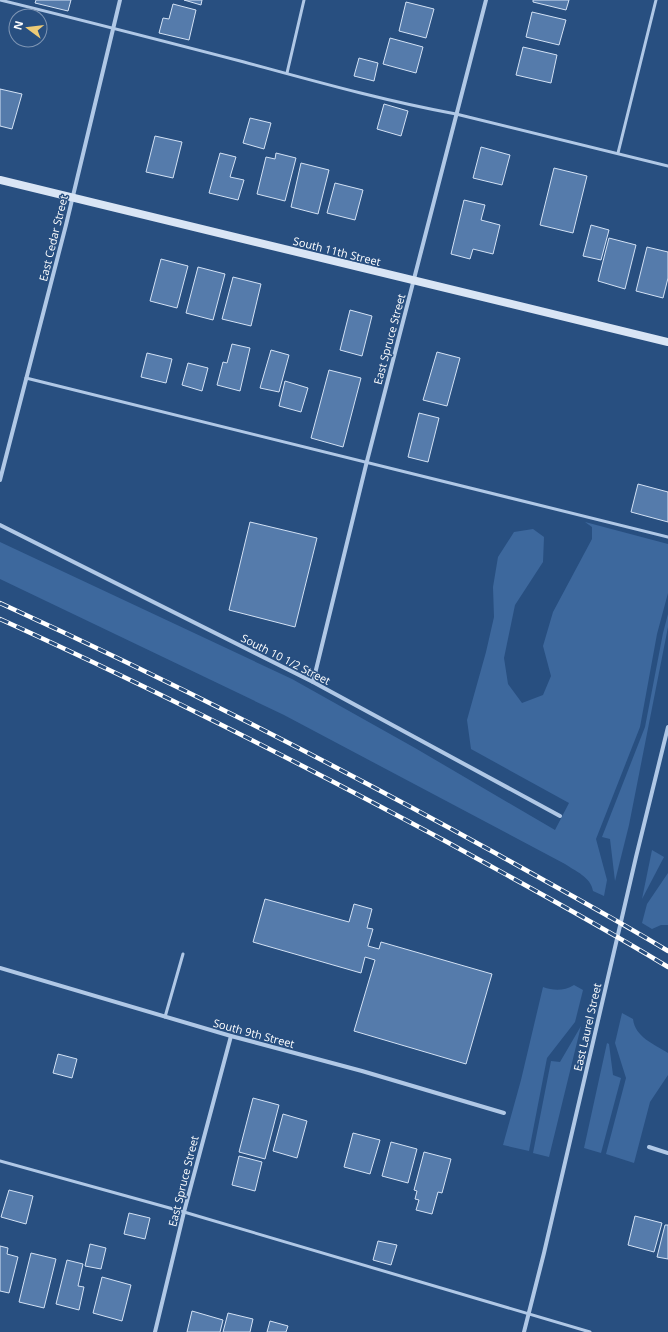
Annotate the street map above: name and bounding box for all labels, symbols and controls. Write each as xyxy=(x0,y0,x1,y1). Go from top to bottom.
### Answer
north arrow xyxy=(8,8,48,48)
text: N xyxy=(9,19,26,32)
street label: East Cedar Street xyxy=(35,193,71,283)
street label: South 11th Street xyxy=(292,233,382,269)
street label: East Spruce Street xyxy=(370,292,408,386)
street label: South 10 1/2 Street xyxy=(239,630,333,688)
street label: East Laurel Street xyxy=(570,981,604,1072)
street label: South 9th Street xyxy=(212,1015,296,1051)
street label: East Spruce Street xyxy=(164,1134,202,1228)

